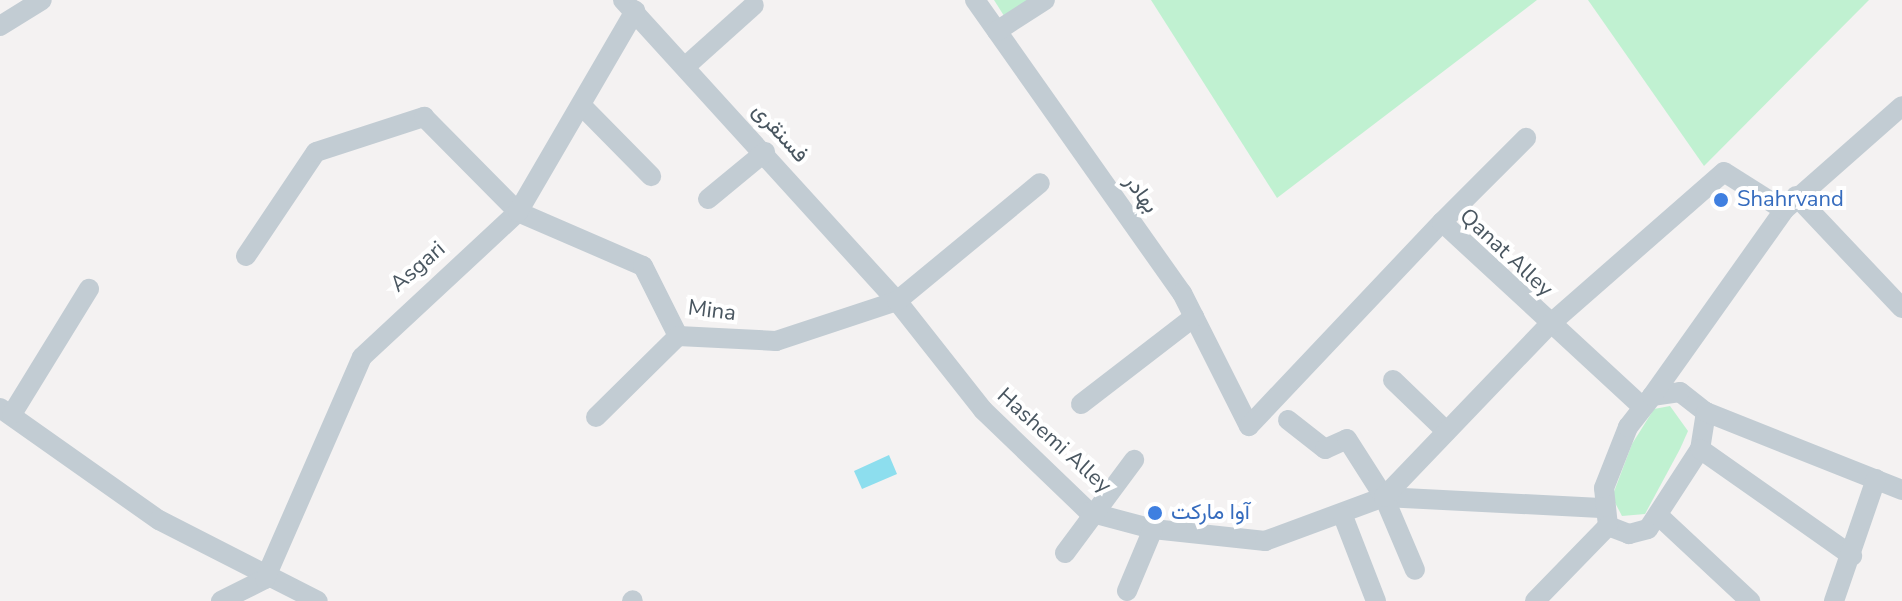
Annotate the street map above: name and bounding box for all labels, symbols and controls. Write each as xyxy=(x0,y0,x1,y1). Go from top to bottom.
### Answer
street label: فسنقری xyxy=(746,98,814,168)
street label: بهادر xyxy=(1118,170,1164,218)
place label: Shahrvand xyxy=(1737,187,1844,213)
marker: Shahrvand xyxy=(1712,191,1730,209)
street label: Qanat Alley xyxy=(1454,203,1558,303)
street label: Asgari xyxy=(385,236,451,298)
street label: Mina xyxy=(687,295,737,327)
street label: Hashemi Alley xyxy=(991,383,1117,499)
place label: آوا مارکت xyxy=(1171,500,1250,526)
marker: آوا مارکت xyxy=(1146,504,1164,522)

